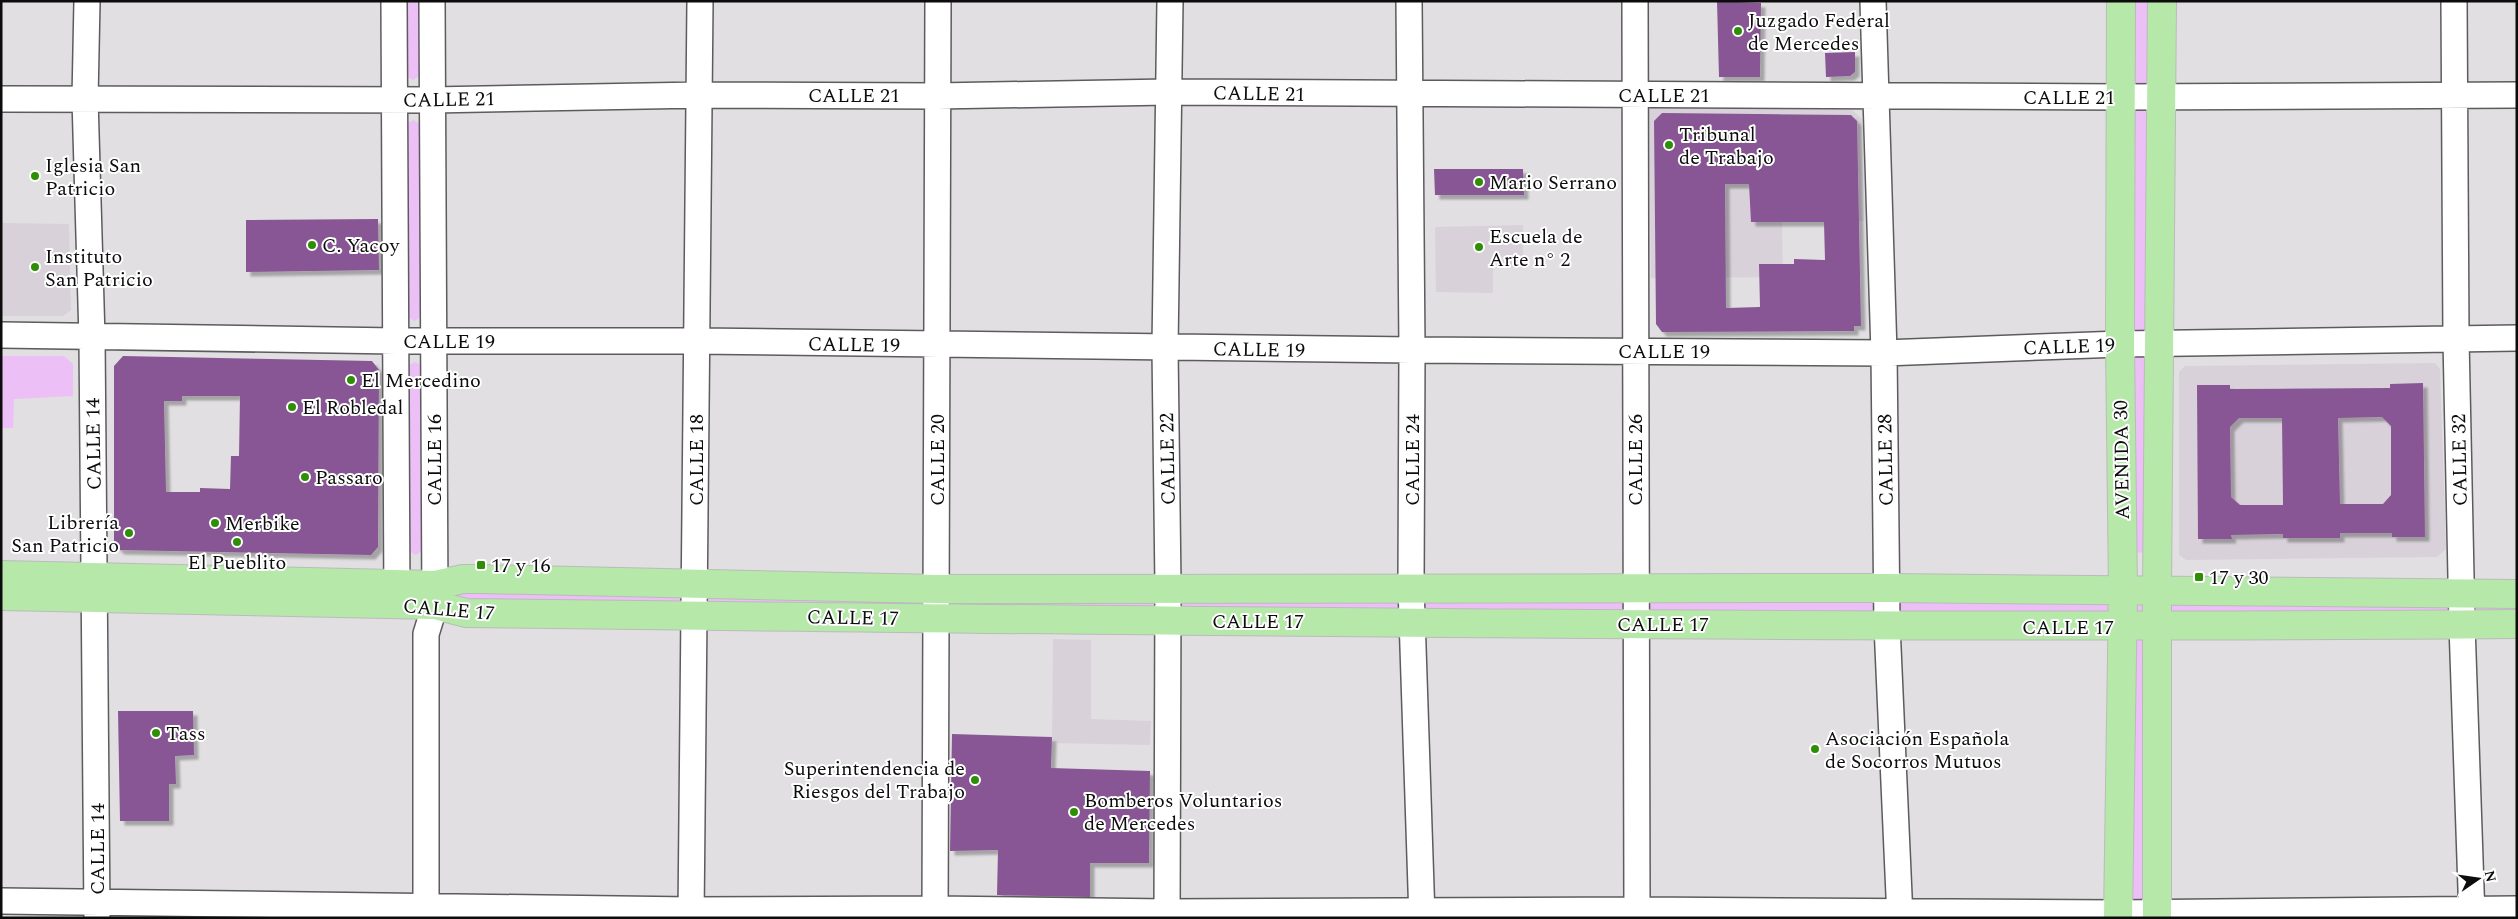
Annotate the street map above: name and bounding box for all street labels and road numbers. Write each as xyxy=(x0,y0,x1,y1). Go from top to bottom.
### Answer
street label: CALLE 21 xyxy=(1213,78,1305,110)
street label: CALLE 21 xyxy=(808,81,900,111)
street label: CALLE 21 xyxy=(1618,81,1710,111)
street label: CALLE 21 xyxy=(2023,83,2115,113)
street label: CALLE 21 xyxy=(403,84,495,116)
street label: CALLE 19 xyxy=(403,327,495,357)
street label: CALLE 19 xyxy=(808,329,900,361)
street label: CALLE 19 xyxy=(2023,330,2116,364)
street label: CALLE 19 xyxy=(1213,334,1305,366)
street label: CALLE 19 xyxy=(1618,337,1710,367)
street label: CALLE 14 xyxy=(78,398,110,490)
street label: AVENIDA 30 xyxy=(2106,400,2138,520)
street label: CALLE 22 xyxy=(1152,413,1184,505)
street label: CALLE 16 xyxy=(420,414,450,506)
street label: CALLE 18 xyxy=(682,414,712,506)
street label: CALLE 20 xyxy=(923,414,953,506)
street label: CALLE 24 xyxy=(1398,414,1428,506)
street label: CALLE 26 xyxy=(1621,414,1651,506)
street label: CALLE 28 xyxy=(1870,414,1902,506)
street label: CALLE 32 xyxy=(2444,414,2476,506)
street label: CALLE 17 xyxy=(402,591,496,629)
street label: CALLE 17 xyxy=(807,602,899,634)
street label: CALLE 17 xyxy=(1212,607,1304,637)
street label: CALLE 17 xyxy=(1617,610,1709,640)
street label: CALLE 17 xyxy=(2022,613,2114,643)
street label: CALLE 14 xyxy=(83,803,113,895)

